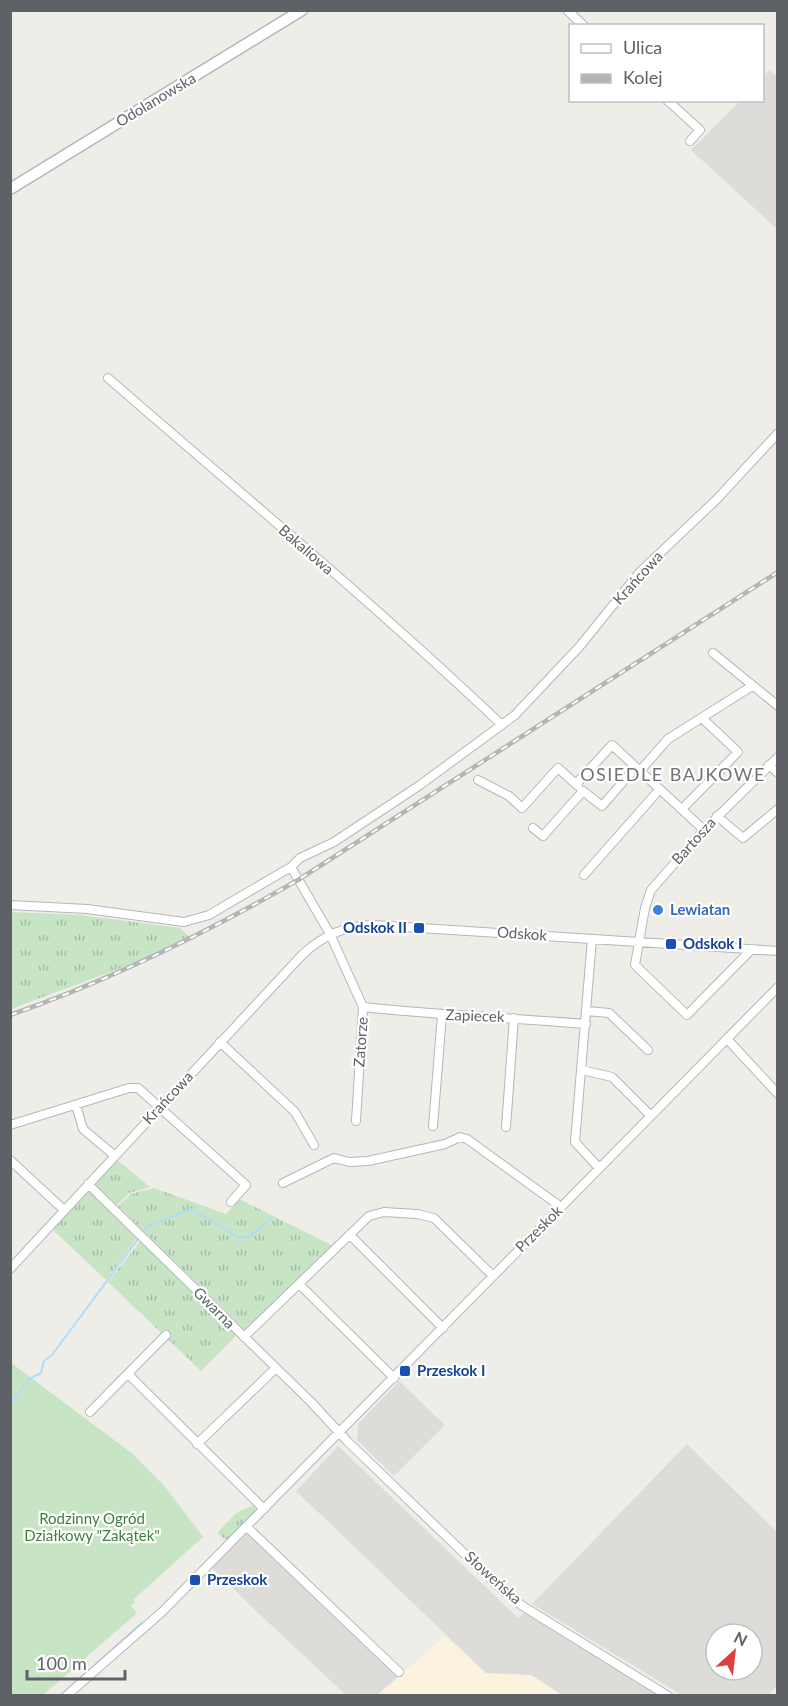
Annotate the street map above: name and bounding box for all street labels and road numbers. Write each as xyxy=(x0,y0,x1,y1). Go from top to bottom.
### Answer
street label: Odolanowska xyxy=(112,68,199,130)
street label: Bakaliowa xyxy=(276,521,338,578)
street label: Krańcowa xyxy=(609,547,666,608)
street label: Bartosza xyxy=(667,813,719,868)
street label: Odskok xyxy=(496,922,548,944)
street label: Zapiecek xyxy=(445,1005,505,1025)
street label: Zatorze xyxy=(349,1016,371,1068)
street label: Krańcowa xyxy=(138,1067,196,1127)
street label: Przeskok xyxy=(511,1201,566,1255)
street label: Gwarna xyxy=(190,1283,239,1332)
street label: Słoweńska xyxy=(461,1547,526,1608)

